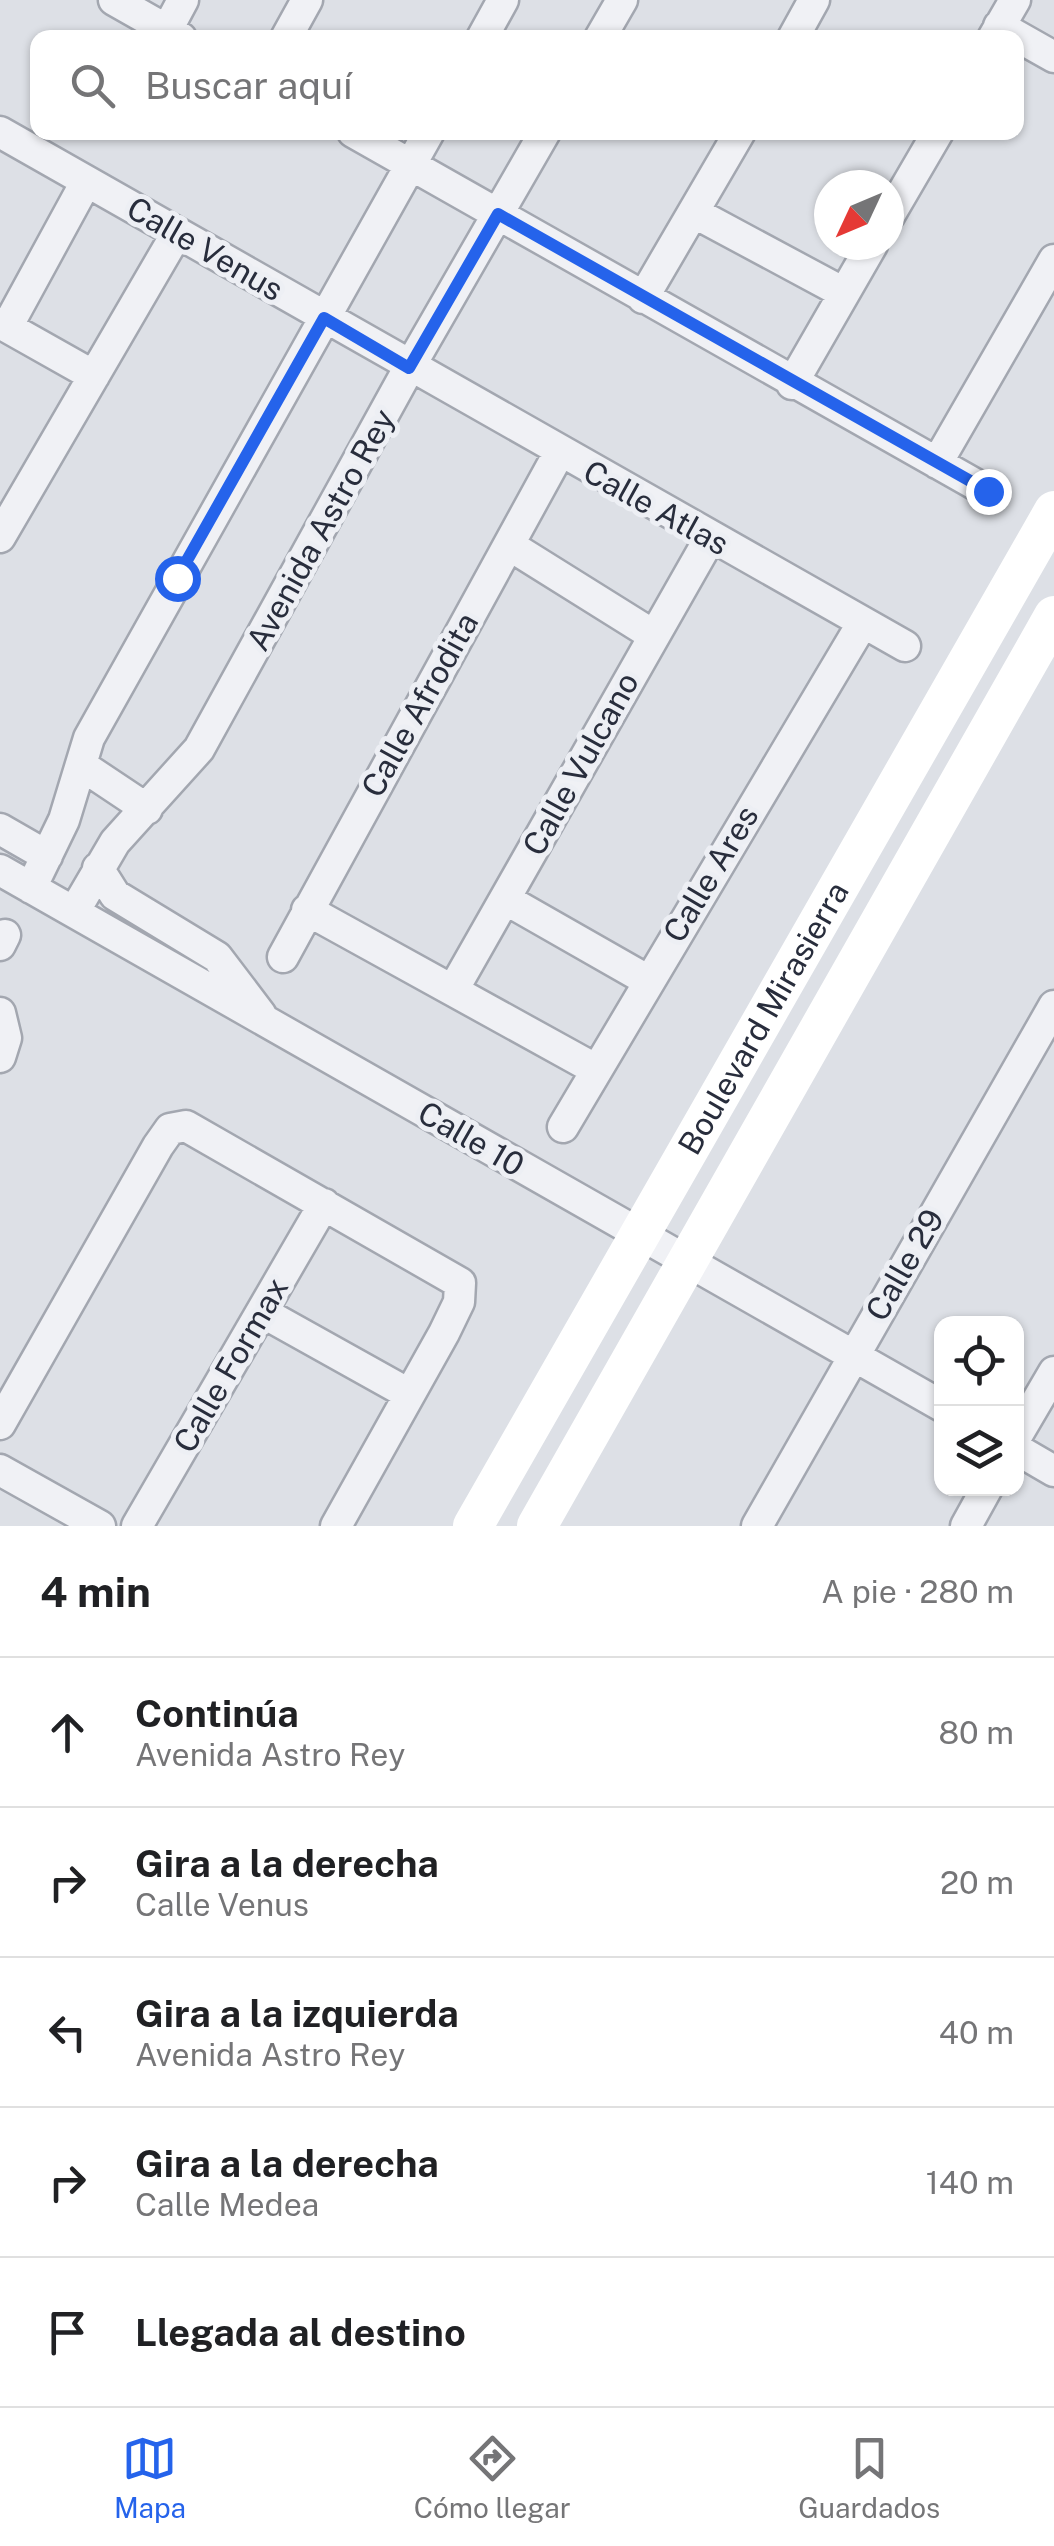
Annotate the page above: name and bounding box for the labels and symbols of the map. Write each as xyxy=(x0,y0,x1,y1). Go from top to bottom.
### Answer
north arrow xyxy=(814,170,904,260)
street label: Calle Venus xyxy=(121,189,290,308)
street label: Avenida Astro Rey xyxy=(239,403,402,657)
street label: Calle Atlas xyxy=(577,453,735,563)
route end xyxy=(966,469,1012,515)
route start xyxy=(155,556,201,602)
street label: Calle Afrodita xyxy=(354,606,485,803)
street label: Calle Vulcano xyxy=(515,666,646,862)
street label: Calle Ares xyxy=(655,799,766,949)
street label: Boulevard Mirasierra xyxy=(671,875,856,1161)
street label: Calle 10 xyxy=(412,1094,531,1184)
street label: Calle 29 xyxy=(858,1203,951,1327)
street label: Calle Formax xyxy=(166,1271,295,1459)

